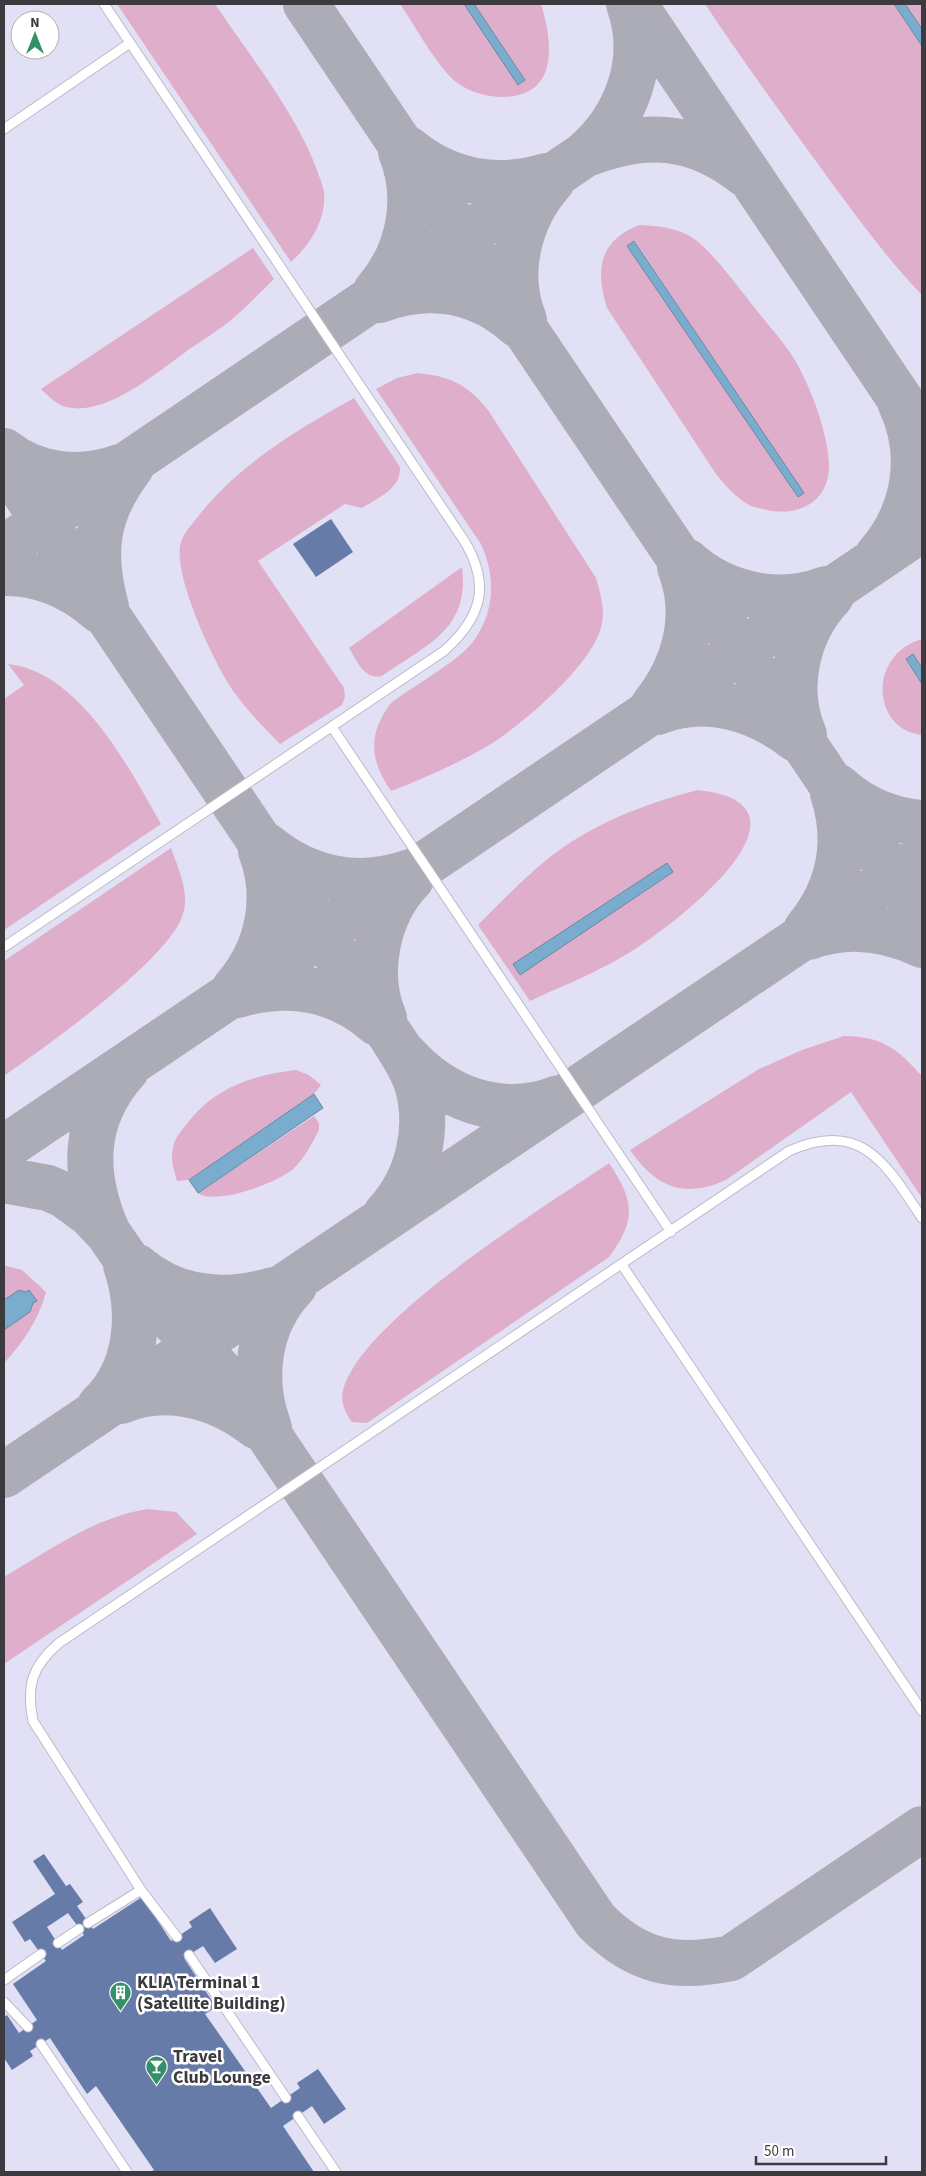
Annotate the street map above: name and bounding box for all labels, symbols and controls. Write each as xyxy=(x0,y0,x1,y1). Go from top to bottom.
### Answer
north arrow xyxy=(10,10,60,60)
text: N xyxy=(30,13,40,33)
place label: KLIA Terminal 1 (Satellite Building) xyxy=(137,1970,286,2016)
building icon: KLIA Terminal 1 (Satellite Building) xyxy=(109,1980,133,2011)
place label: Travel Club Lounge xyxy=(173,2044,271,2090)
bar icon: Travel Club Lounge xyxy=(145,2054,169,2085)
scale bar xyxy=(756,2134,886,2166)
text: 50 m xyxy=(764,2141,794,2162)

